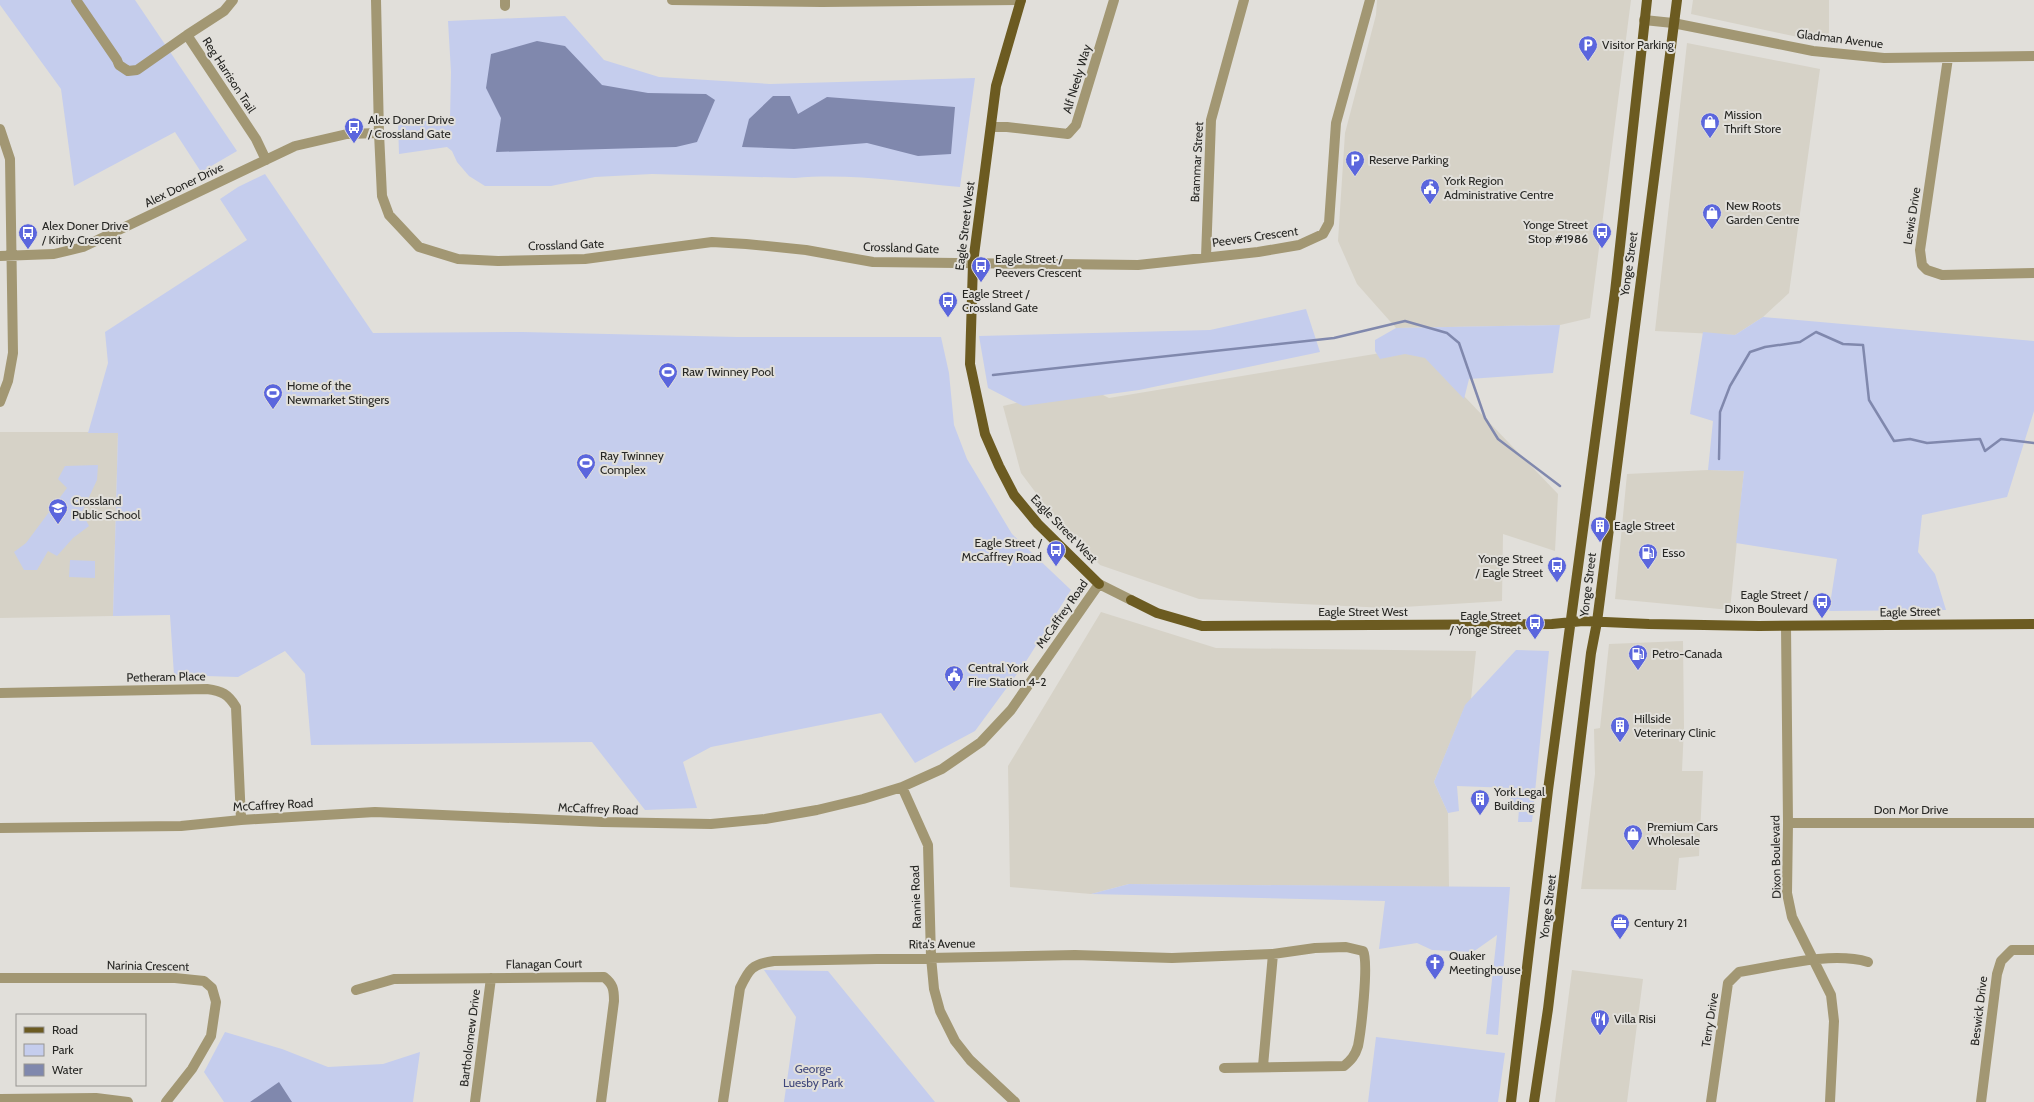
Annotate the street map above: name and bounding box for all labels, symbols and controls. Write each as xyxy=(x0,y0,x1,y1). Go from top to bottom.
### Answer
street label: Gladman Avenue xyxy=(1796,26,1884,51)
street label: Reg Harrison Trail xyxy=(199,34,260,116)
parking icon: Visitor Parking xyxy=(1577,34,1599,62)
place label: Visitor Parking xyxy=(1602,37,1675,52)
street label: Alf Neely Way xyxy=(1059,43,1094,115)
place label: Mission Thrift Store xyxy=(1724,107,1781,136)
shop icon: Mission Thrift Store xyxy=(1699,111,1721,139)
place label: Alex Doner Drive / Crossland Gate xyxy=(367,112,454,141)
bus stop icon: Alex Doner Drive / Crossland Gate xyxy=(343,116,365,144)
street label: Brammar Street xyxy=(1187,121,1206,203)
parking icon: Reserve Parking xyxy=(1344,149,1366,177)
place label: Reserve Parking xyxy=(1369,152,1450,167)
street label: Alex Doner Drive xyxy=(142,159,226,210)
place label: York Region Administrative Centre xyxy=(1443,173,1554,202)
public building icon: York Region Administrative Centre xyxy=(1419,177,1441,205)
street label: Eagle Street West xyxy=(952,181,977,271)
street label: Lewis Drive xyxy=(1900,186,1923,246)
place label: New Roots Garden Centre xyxy=(1726,198,1799,227)
shop icon: New Roots Garden Centre xyxy=(1701,202,1723,230)
place label: Yonge Street Stop #1986 xyxy=(1522,217,1588,246)
place label: Alex Doner Drive / Kirby Crescent xyxy=(41,218,128,247)
bus stop icon: Yonge Street Stop #1986 xyxy=(1591,221,1613,249)
bus stop icon: Alex Doner Drive / Kirby Crescent xyxy=(17,222,39,250)
street label: Peevers Crescent xyxy=(1211,223,1299,250)
street label: Yonge Street xyxy=(1616,231,1640,298)
street label: Crossland Gate xyxy=(528,236,604,253)
street label: Crossland Gate xyxy=(863,239,939,256)
place label: Eagle Street / Peevers Crescent xyxy=(995,251,1082,280)
bus stop icon: Eagle Street / Peevers Crescent xyxy=(970,255,992,283)
place label: Eagle Street / Crossland Gate xyxy=(962,286,1038,315)
bus stop icon: Eagle Street / Crossland Gate xyxy=(937,290,959,318)
sports icon: Raw Twinney Pool xyxy=(657,361,679,389)
place label: Raw Twinney Pool xyxy=(682,364,774,379)
place label: Home of the Newmarket Stingers xyxy=(287,378,389,407)
sports icon: Home of the Newmarket Stingers xyxy=(262,382,284,410)
place label: Ray Twinney Complex xyxy=(600,448,664,477)
sports icon: Ray Twinney Complex xyxy=(575,452,597,480)
street label: Eagle Street West xyxy=(1028,491,1101,566)
place label: Crossland Public School xyxy=(72,493,140,522)
school or university icon: Crossland Public School xyxy=(47,497,69,525)
building icon: Eagle Street xyxy=(1589,515,1611,543)
place label: Eagle Street xyxy=(1614,518,1675,533)
place label: Eagle Street / McCaffrey Road xyxy=(962,535,1043,564)
bus stop icon: Eagle Street / McCaffrey Road xyxy=(1045,539,1067,567)
fuel station icon: Esso xyxy=(1637,542,1659,570)
place label: Esso xyxy=(1662,545,1686,560)
place label: Yonge Street / Eagle Street xyxy=(1475,551,1543,580)
street label: Yonge Street xyxy=(1576,552,1599,619)
bus stop icon: Yonge Street / Eagle Street xyxy=(1546,555,1568,583)
street label: McCaffrey Road xyxy=(1032,576,1091,651)
place label: Eagle Street / Dixon Boulevard xyxy=(1725,587,1809,616)
bus stop icon: Eagle Street / Dixon Boulevard xyxy=(1811,591,1833,619)
street label: Eagle Street xyxy=(1879,603,1941,620)
street label: Eagle Street West xyxy=(1318,604,1408,619)
place label: Eagle Street / Yonge Street xyxy=(1449,608,1521,637)
bus stop icon: Eagle Street / Yonge Street xyxy=(1524,612,1546,640)
fuel station icon: Petro-Canada xyxy=(1627,643,1649,671)
place label: Petro-Canada xyxy=(1652,646,1723,661)
place label: Central York Fire Station 4-2 xyxy=(968,660,1046,689)
public building icon: Central York Fire Station 4-2 xyxy=(943,664,965,692)
street label: Petheram Place xyxy=(126,668,206,685)
place label: Hillside Veterinary Clinic xyxy=(1634,711,1716,740)
building icon: Hillside Veterinary Clinic xyxy=(1609,715,1631,743)
place label: York Legal Building xyxy=(1493,784,1545,813)
building icon: York Legal Building xyxy=(1469,788,1491,816)
street label: McCaffrey Road xyxy=(232,795,314,814)
street label: McCaffrey Road xyxy=(558,800,638,817)
street label: Don Mor Drive xyxy=(1874,802,1948,817)
street label: Dixon Boulevard xyxy=(1767,815,1784,899)
place label: Premium Cars Wholesale xyxy=(1647,819,1718,848)
shop icon: Premium Cars Wholesale xyxy=(1622,823,1644,851)
street label: Rannie Road xyxy=(907,865,924,929)
street label: Yonge Street xyxy=(1536,874,1559,941)
office icon: Century 21 xyxy=(1609,912,1631,940)
place label: Century 21 xyxy=(1634,915,1687,930)
street label: Rita's Avenue xyxy=(908,935,976,952)
place label: Quaker Meetinghouse xyxy=(1449,948,1521,977)
church icon: Quaker Meetinghouse xyxy=(1424,952,1446,980)
street label: Flanagan Court xyxy=(506,955,582,972)
street label: Narinia Crescent xyxy=(107,957,189,974)
street label: Beswick Drive xyxy=(1967,975,1990,1047)
street label: Bartholomew Drive xyxy=(456,988,483,1088)
street label: Terry Drive xyxy=(1698,992,1721,1048)
restaurant icon: Villa Risi xyxy=(1589,1008,1611,1036)
place label: Villa Risi xyxy=(1614,1011,1656,1026)
legend xyxy=(16,1014,146,1086)
text: Road xyxy=(52,1022,78,1037)
text: Park xyxy=(52,1042,74,1057)
park label: George Luesby Park xyxy=(783,1061,844,1090)
text: Water xyxy=(52,1062,83,1077)

